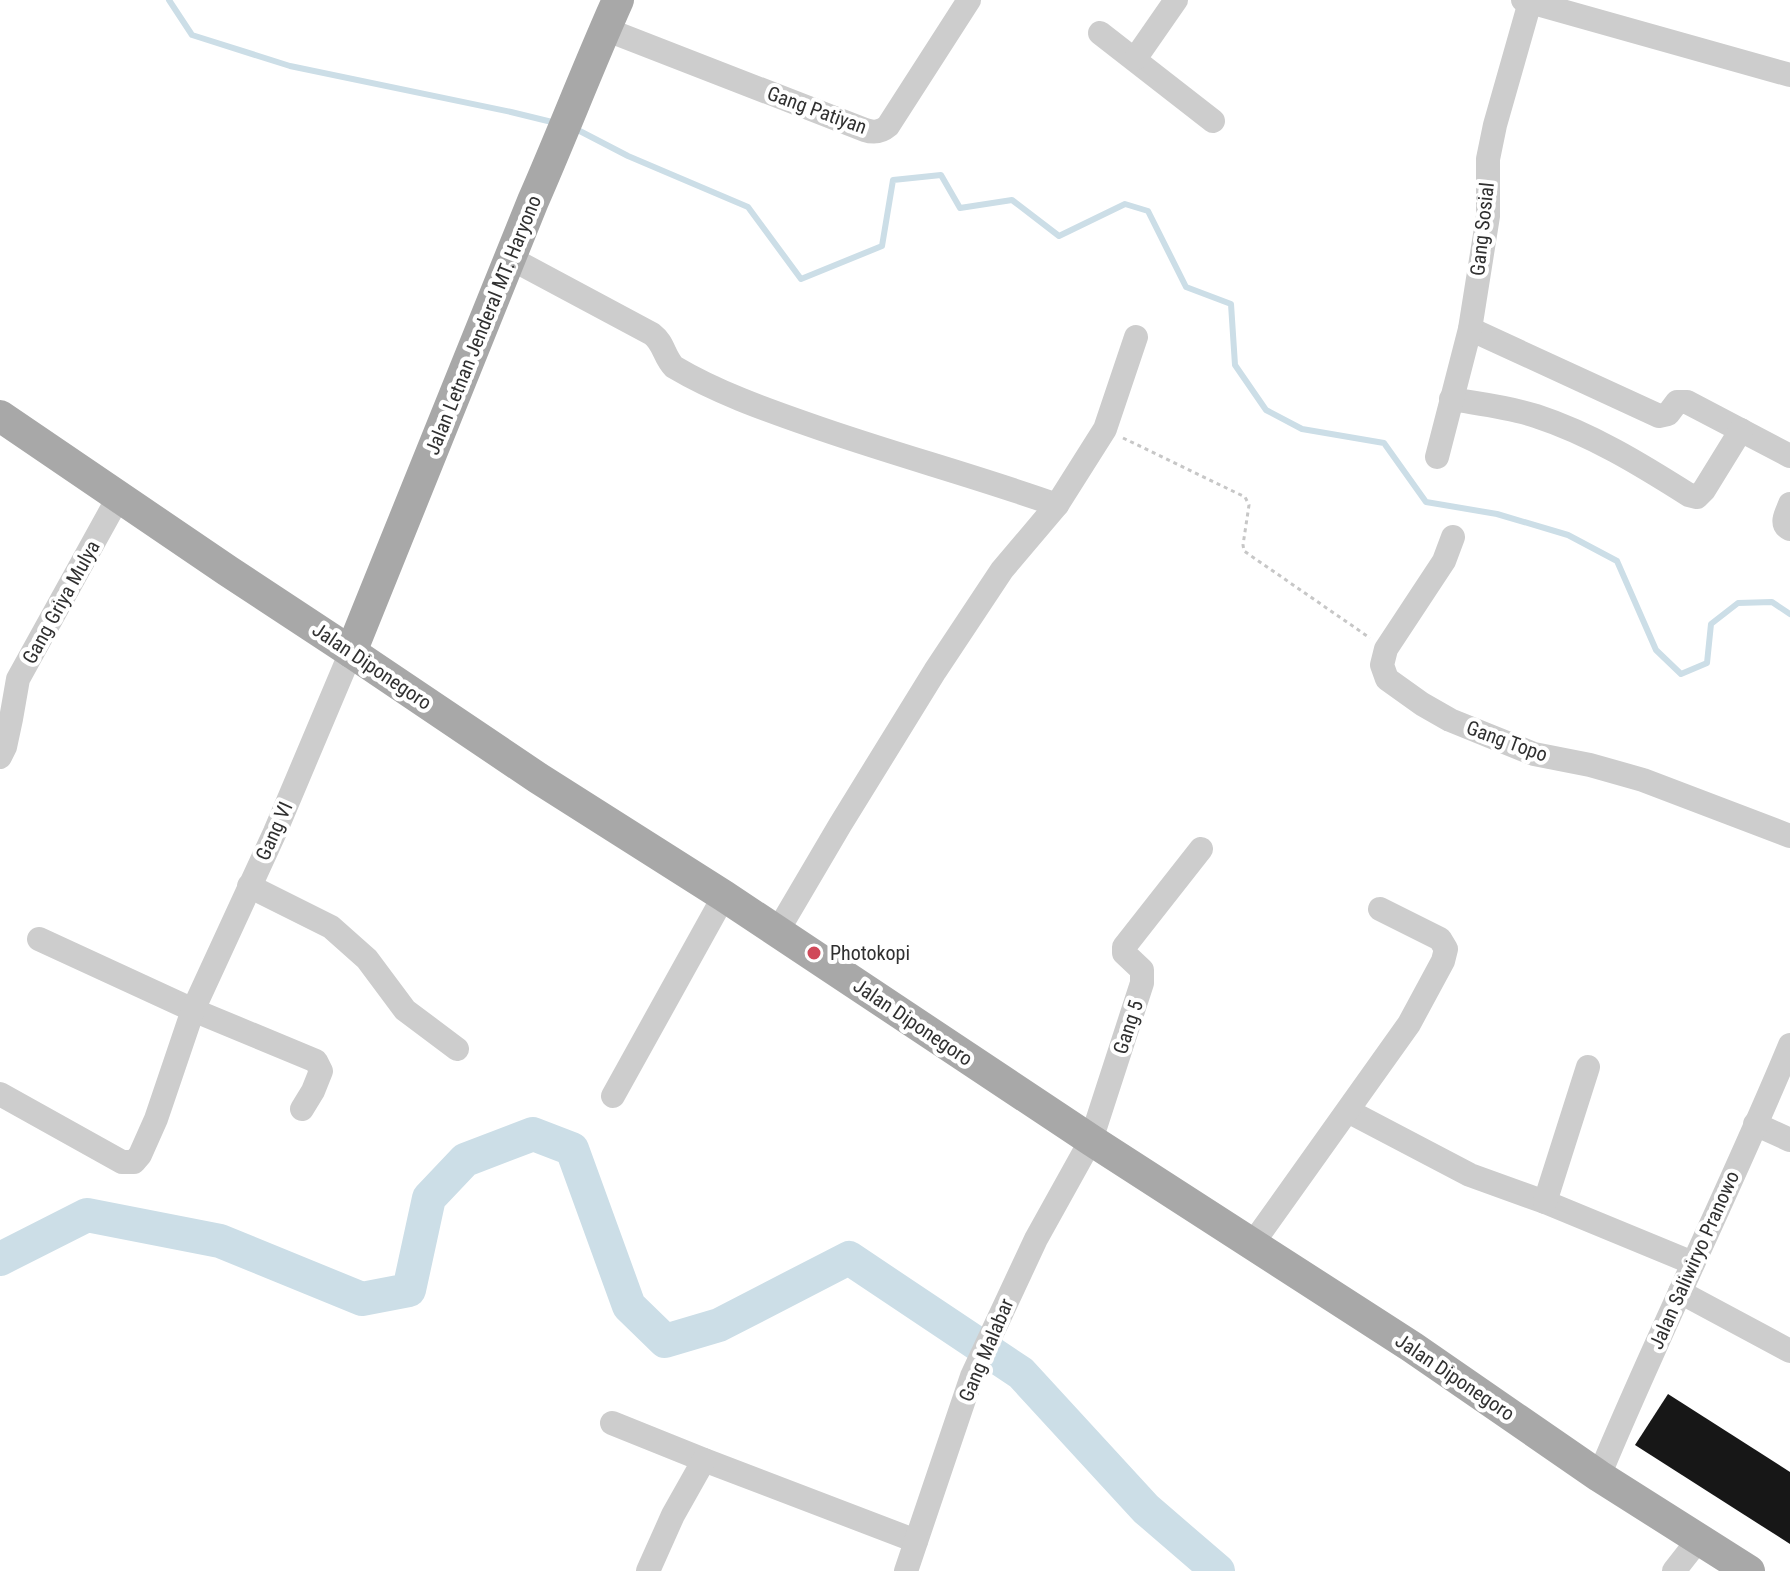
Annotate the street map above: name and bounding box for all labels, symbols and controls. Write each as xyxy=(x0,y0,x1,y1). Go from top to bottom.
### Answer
street label: Gang Patiyan xyxy=(764,81,870,139)
street label: Gang Sosial xyxy=(1465,181,1499,277)
street label: Jalan Letnan Jenderal MT. Haryono xyxy=(420,192,546,458)
street label: Gang Griya Mulya xyxy=(17,536,105,668)
street label: Jalan Diponegoro xyxy=(308,617,436,715)
street label: Gang Topo xyxy=(1463,715,1551,767)
street label: Gang VI xyxy=(250,798,298,864)
place label: Photokopi xyxy=(830,941,910,965)
marker: Photokopi xyxy=(805,944,823,962)
street label: Jalan Diponegoro xyxy=(849,973,977,1071)
street label: Gang 5 xyxy=(1108,997,1148,1057)
street label: Jalan Saliwiryo Pranowo xyxy=(1644,1167,1744,1353)
street label: Gang Malabar xyxy=(953,1295,1019,1405)
street label: Jalan Diponegoro xyxy=(1391,1328,1519,1426)

